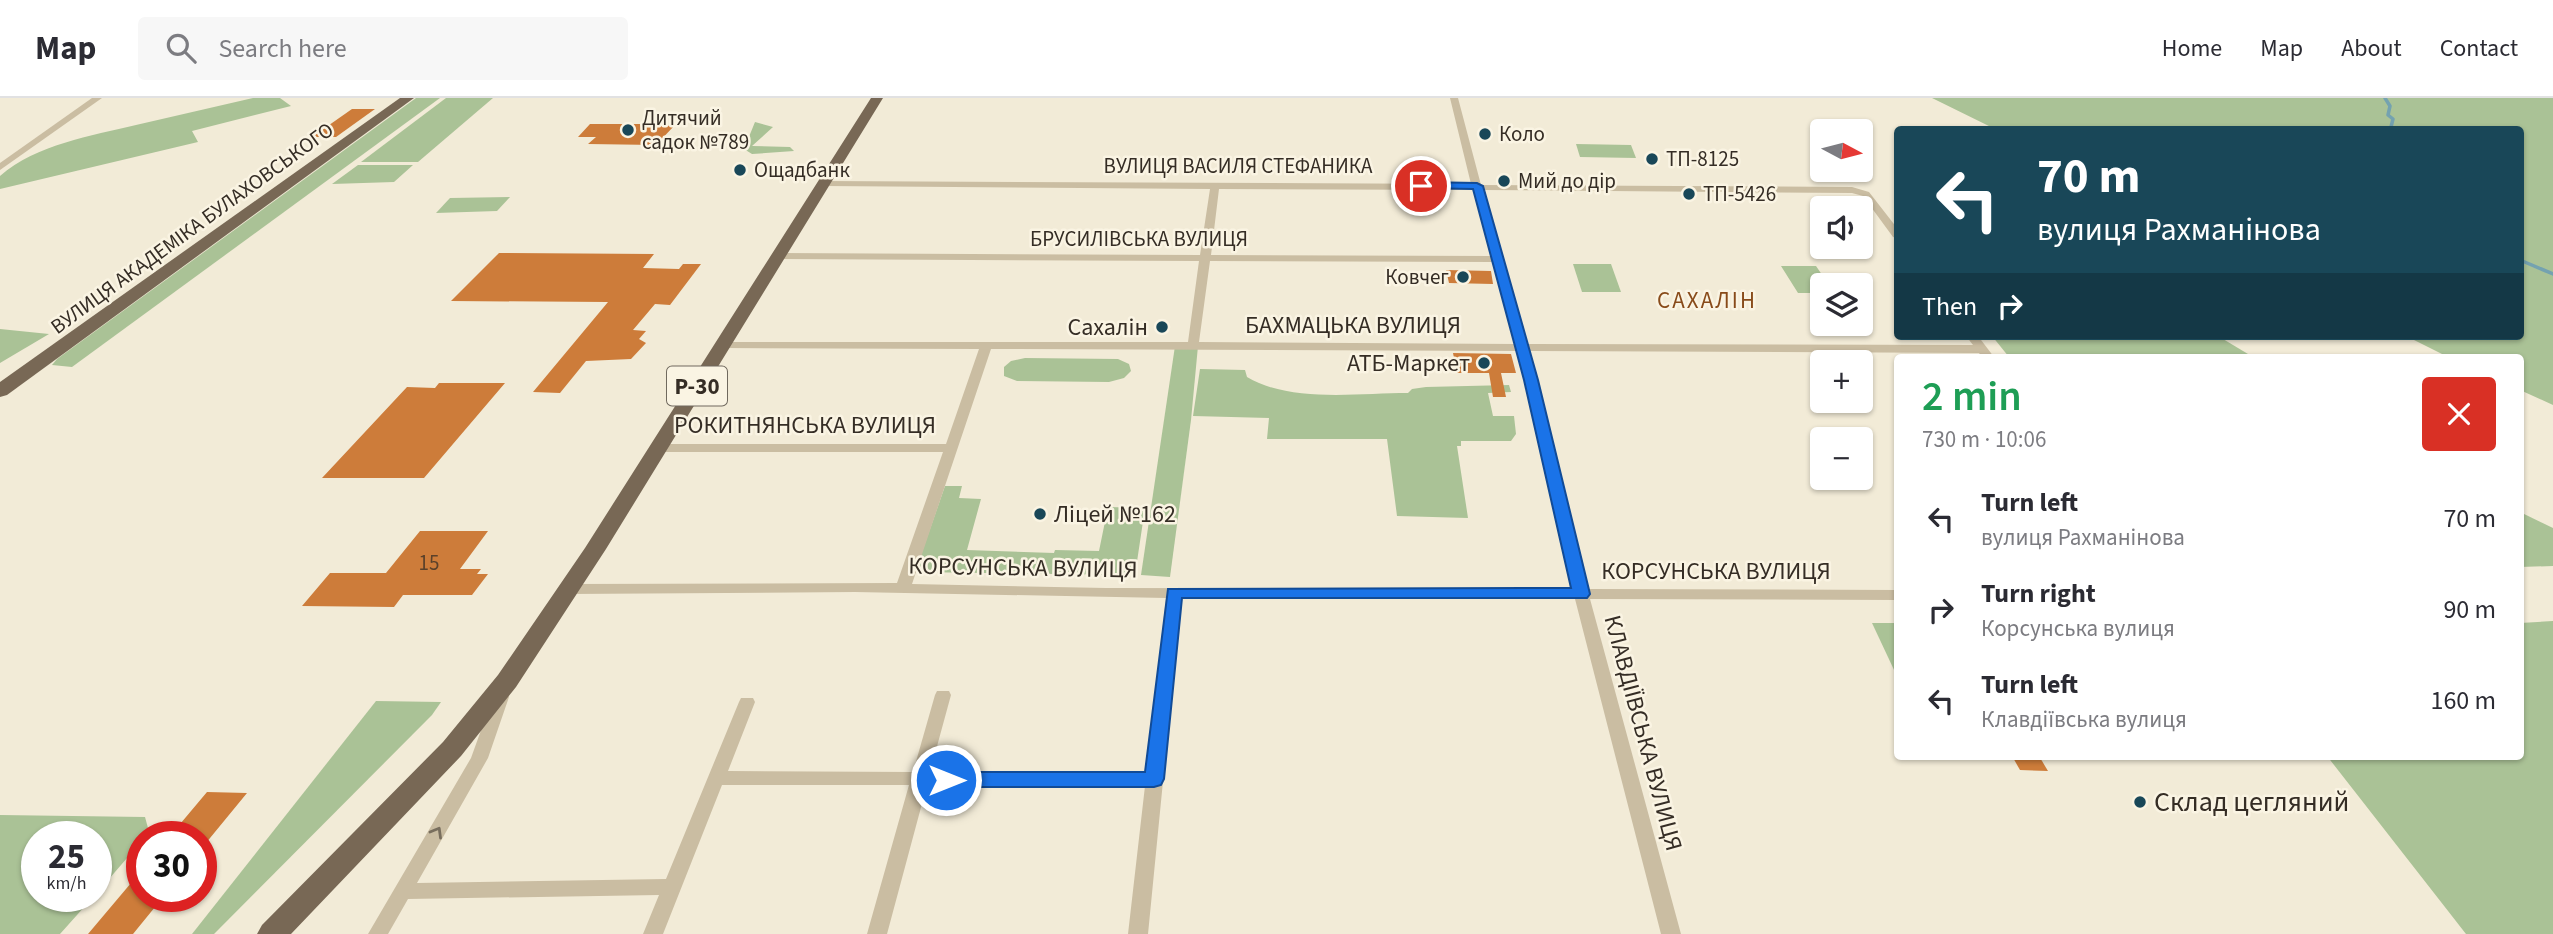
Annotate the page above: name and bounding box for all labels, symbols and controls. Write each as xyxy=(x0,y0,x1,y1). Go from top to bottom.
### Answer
search box xyxy=(138,17,628,80)
text: Map xyxy=(35,25,96,72)
icon: search xyxy=(162,29,200,67)
text: Search here xyxy=(218,30,347,67)
text: Home xyxy=(2162,31,2222,66)
text: Map xyxy=(2260,31,2303,66)
text: About xyxy=(2341,31,2402,66)
text: Contact xyxy=(2440,31,2518,66)
place label: Дитячий садок №789 xyxy=(642,103,749,157)
street label: ВУЛИЦЯ АКАДЕМІКА БУЛАХОВСЬКОГО xyxy=(44,115,340,341)
place label: Коло xyxy=(1499,119,1545,149)
north arrow xyxy=(1810,119,1872,182)
map controls xyxy=(1810,119,1873,490)
marker: Дитячий садок №789 xyxy=(620,122,636,138)
marker: Коло xyxy=(1477,126,1493,142)
text: 70 m xyxy=(2037,142,2141,212)
place label: ТП-8125 xyxy=(1666,144,1739,174)
street label: ВУЛИЦЯ ВАСИЛЯ СТЕФАНИКА xyxy=(1104,151,1373,181)
marker: ТП-8125 xyxy=(1644,151,1660,167)
icon: left xyxy=(1922,154,2013,245)
place label: Ощадбанк xyxy=(754,155,850,185)
pin xyxy=(1391,156,1451,216)
marker: Ощадбанк xyxy=(732,162,748,178)
place label: Мий до дір xyxy=(1518,166,1616,196)
icon: arrive xyxy=(1402,167,1440,205)
marker: Мий до дір xyxy=(1496,173,1512,189)
place label: ТП-5426 xyxy=(1703,179,1776,209)
marker: ТП-5426 xyxy=(1681,186,1697,202)
button: sound xyxy=(1810,196,1873,259)
text: вулиця Рахманінова xyxy=(2037,207,2321,253)
street label: БРУСИЛІВСЬКА ВУЛИЦЯ xyxy=(1030,224,1248,254)
place label: Ковчег xyxy=(1385,262,1449,292)
marker: Ковчег xyxy=(1455,269,1471,285)
button: layers xyxy=(1810,273,1873,336)
district label: САХАЛІН xyxy=(1657,284,1757,317)
icon: right xyxy=(1991,287,2029,325)
text: Then xyxy=(1922,288,1977,325)
street label: БАХМАЦЬКА ВУЛИЦЯ xyxy=(1245,308,1461,343)
place label: Сахалін xyxy=(1068,310,1148,345)
marker: Сахалін xyxy=(1154,319,1170,335)
place label: АТБ-Маркет xyxy=(1347,346,1470,381)
button: + xyxy=(1810,350,1873,413)
marker: АТБ-Маркет xyxy=(1476,355,1492,371)
road number: Р-30 xyxy=(667,366,727,406)
text: 2 min xyxy=(1922,367,2022,427)
button: close xyxy=(2422,377,2496,451)
street label: РОКИТНЯНСЬКА ВУЛИЦЯ xyxy=(674,408,936,443)
text: 730 m · 10:06 xyxy=(1922,423,2046,456)
button: − xyxy=(1810,427,1873,490)
text: Turn left xyxy=(1981,484,2078,521)
place label: Ліцей №162 xyxy=(1054,497,1176,532)
icon: left xyxy=(1922,500,1960,538)
text: 70 m xyxy=(2443,500,2496,537)
marker: Ліцей №162 xyxy=(1032,506,1048,522)
text: вулиця Рахманінова xyxy=(1981,521,2185,554)
house number: 15 xyxy=(419,548,439,578)
street label: КОРСУНСЬКА ВУЛИЦЯ xyxy=(908,549,1138,587)
street label: КОРСУНСЬКА ВУЛИЦЯ xyxy=(1601,554,1831,589)
text: Turn right xyxy=(1981,575,2096,612)
icon: right xyxy=(1922,591,1960,629)
text: 90 m xyxy=(2443,591,2496,628)
street label: КЛАВДІЇВСЬКА ВУЛИЦЯ xyxy=(1595,611,1691,855)
text: Корсунська вулиця xyxy=(1981,612,2175,645)
text: Turn left xyxy=(1981,666,2078,703)
icon: left xyxy=(1922,682,1960,720)
text: 160 m xyxy=(2430,682,2496,719)
text: Клавдіївська вулиця xyxy=(1981,703,2187,736)
position arrow xyxy=(909,743,983,817)
place label: Склад цегляний xyxy=(2154,782,2349,822)
marker: Склад цегляний xyxy=(2132,794,2148,810)
speed limit sign: 30 xyxy=(126,821,217,912)
one-way arrow xyxy=(429,826,442,839)
text: 25 xyxy=(48,832,85,882)
text: km/h xyxy=(47,871,86,896)

